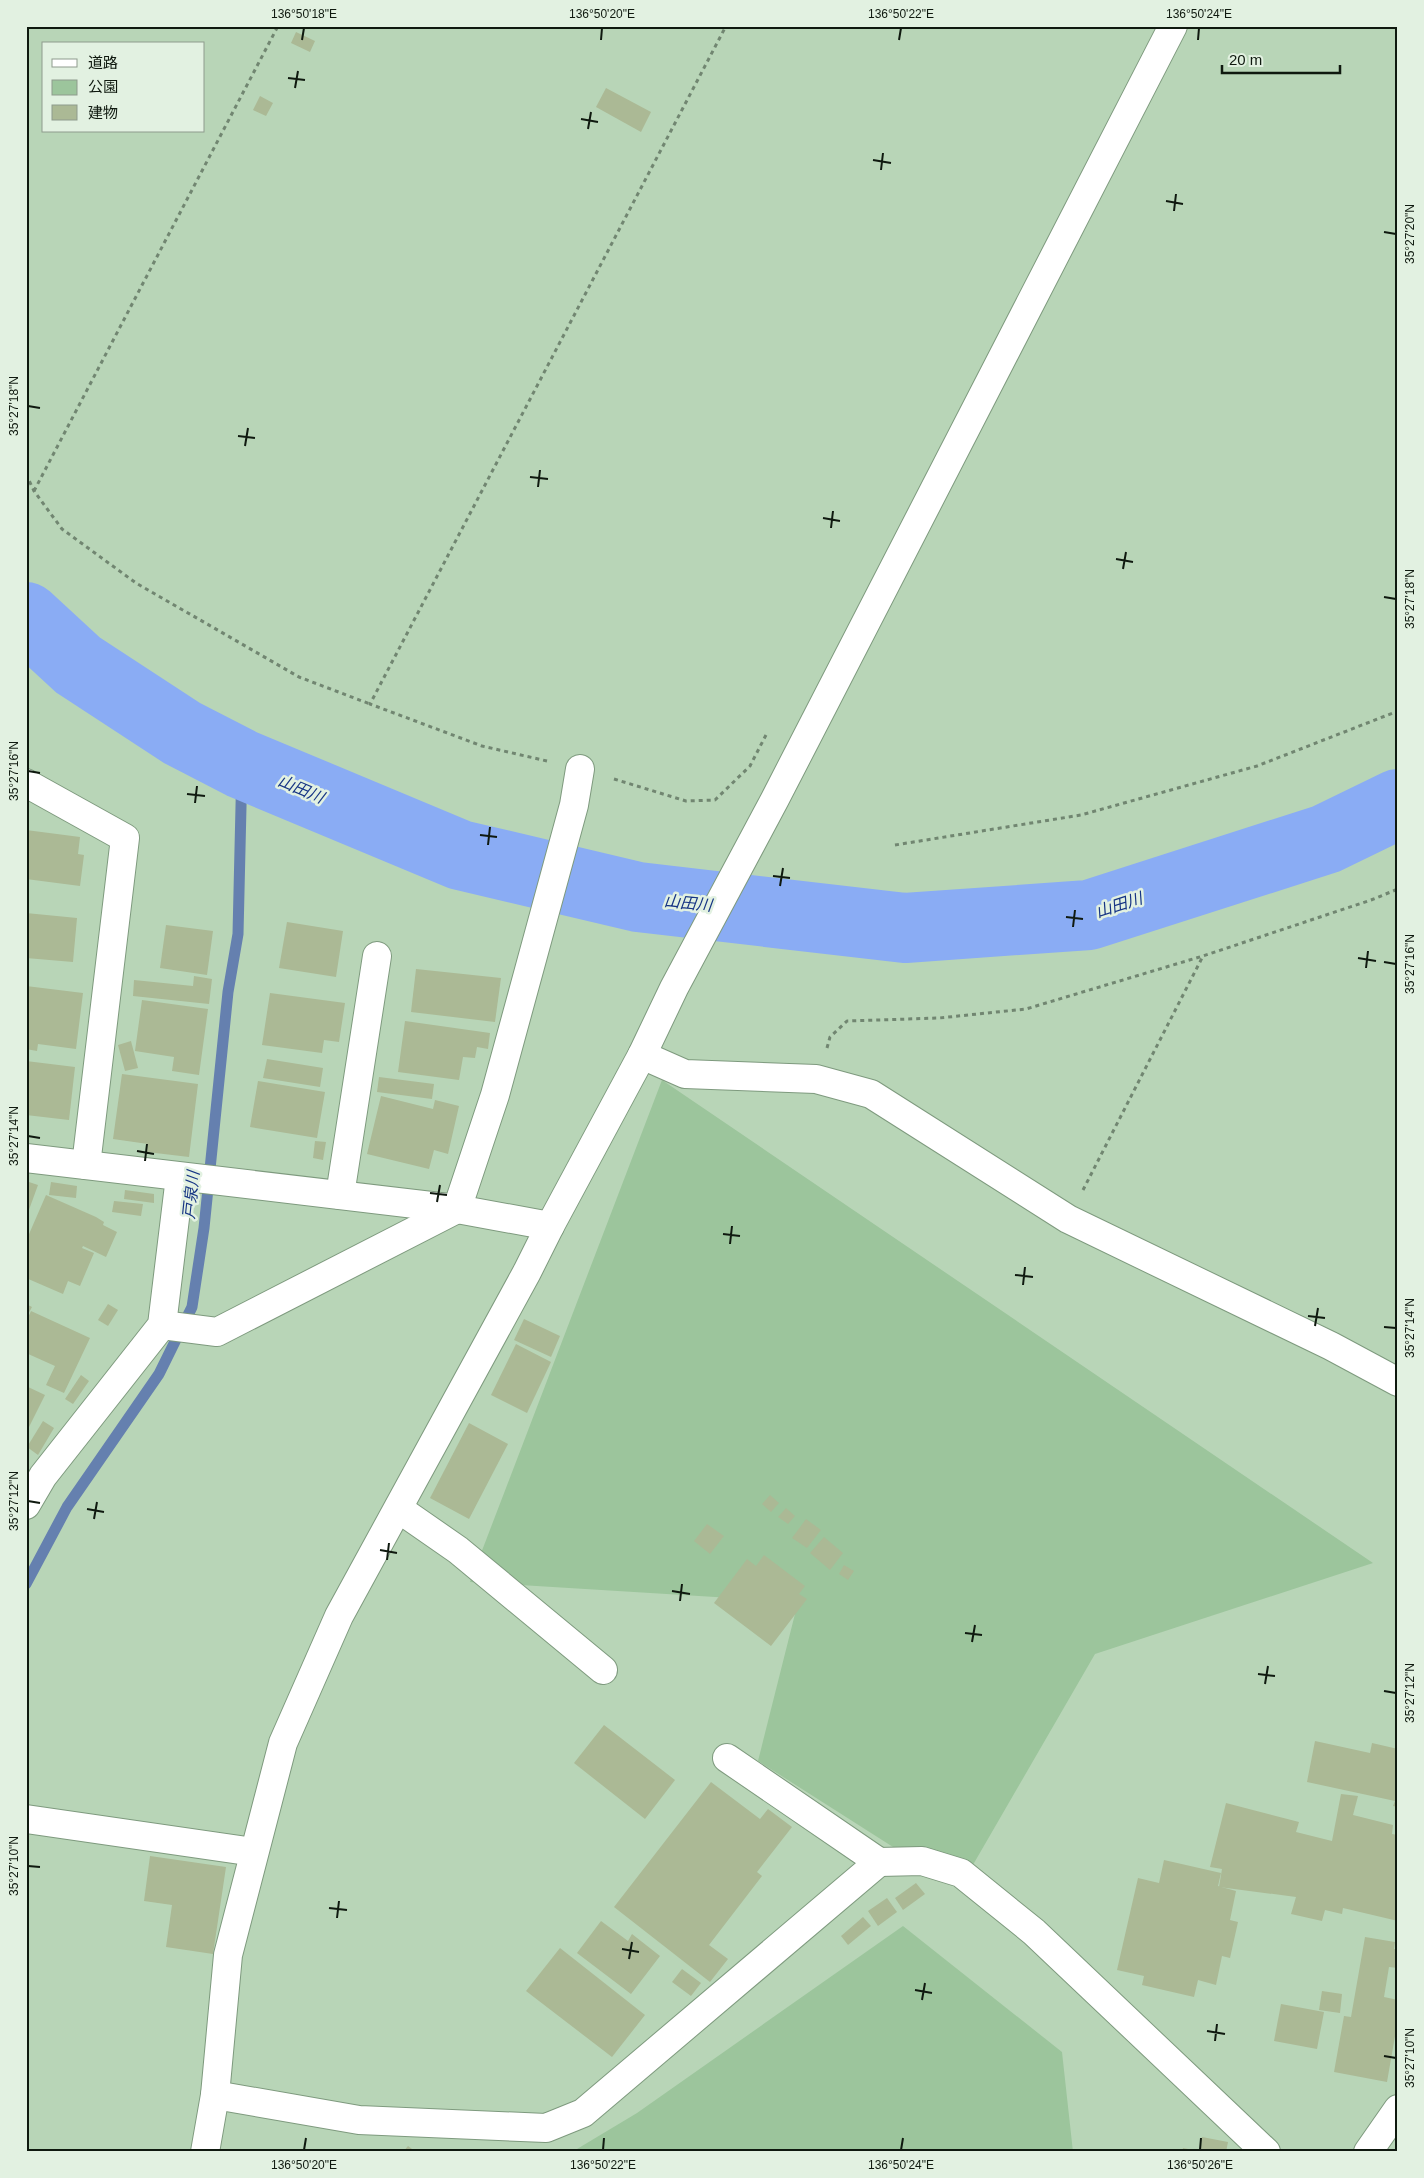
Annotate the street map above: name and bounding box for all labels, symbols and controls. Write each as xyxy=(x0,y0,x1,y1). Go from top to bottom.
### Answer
text: 136°50'18"E xyxy=(271,7,337,21)
text: 136°50'20"E xyxy=(569,7,635,21)
text: 136°50'22"E xyxy=(868,7,934,21)
text: 136°50'24"E xyxy=(1166,7,1232,21)
legend xyxy=(42,42,205,132)
scale bar xyxy=(1222,42,1339,74)
text: 20 m xyxy=(1229,51,1262,68)
text: 道路 xyxy=(88,54,118,71)
text: 公園 xyxy=(88,78,118,95)
text: 建物 xyxy=(88,104,118,121)
text: 35°27'20"N xyxy=(1403,204,1417,264)
text: 35°27'18"N xyxy=(7,376,21,436)
text: 35°27'18"N xyxy=(1403,569,1417,629)
text: 35°27'16"N xyxy=(7,741,21,801)
water label: 山田川 xyxy=(276,772,328,807)
water label: 山田川 xyxy=(1094,889,1146,921)
water label: 山田川 xyxy=(663,892,715,914)
text: 35°27'16"N xyxy=(1403,934,1417,994)
text: 35°27'14"N xyxy=(7,1106,21,1166)
water label: 戸泉川 xyxy=(180,1168,202,1220)
text: 35°27'14"N xyxy=(1403,1298,1417,1358)
text: 35°27'12"N xyxy=(7,1471,21,1531)
text: 35°27'12"N xyxy=(1403,1663,1417,1723)
text: 35°27'10"N xyxy=(7,1836,21,1896)
text: 35°27'10"N xyxy=(1403,2028,1417,2088)
text: 136°50'20"E xyxy=(271,2158,337,2172)
text: 136°50'22"E xyxy=(570,2158,636,2172)
text: 136°50'24"E xyxy=(868,2158,934,2172)
text: 136°50'26"E xyxy=(1167,2158,1233,2172)

